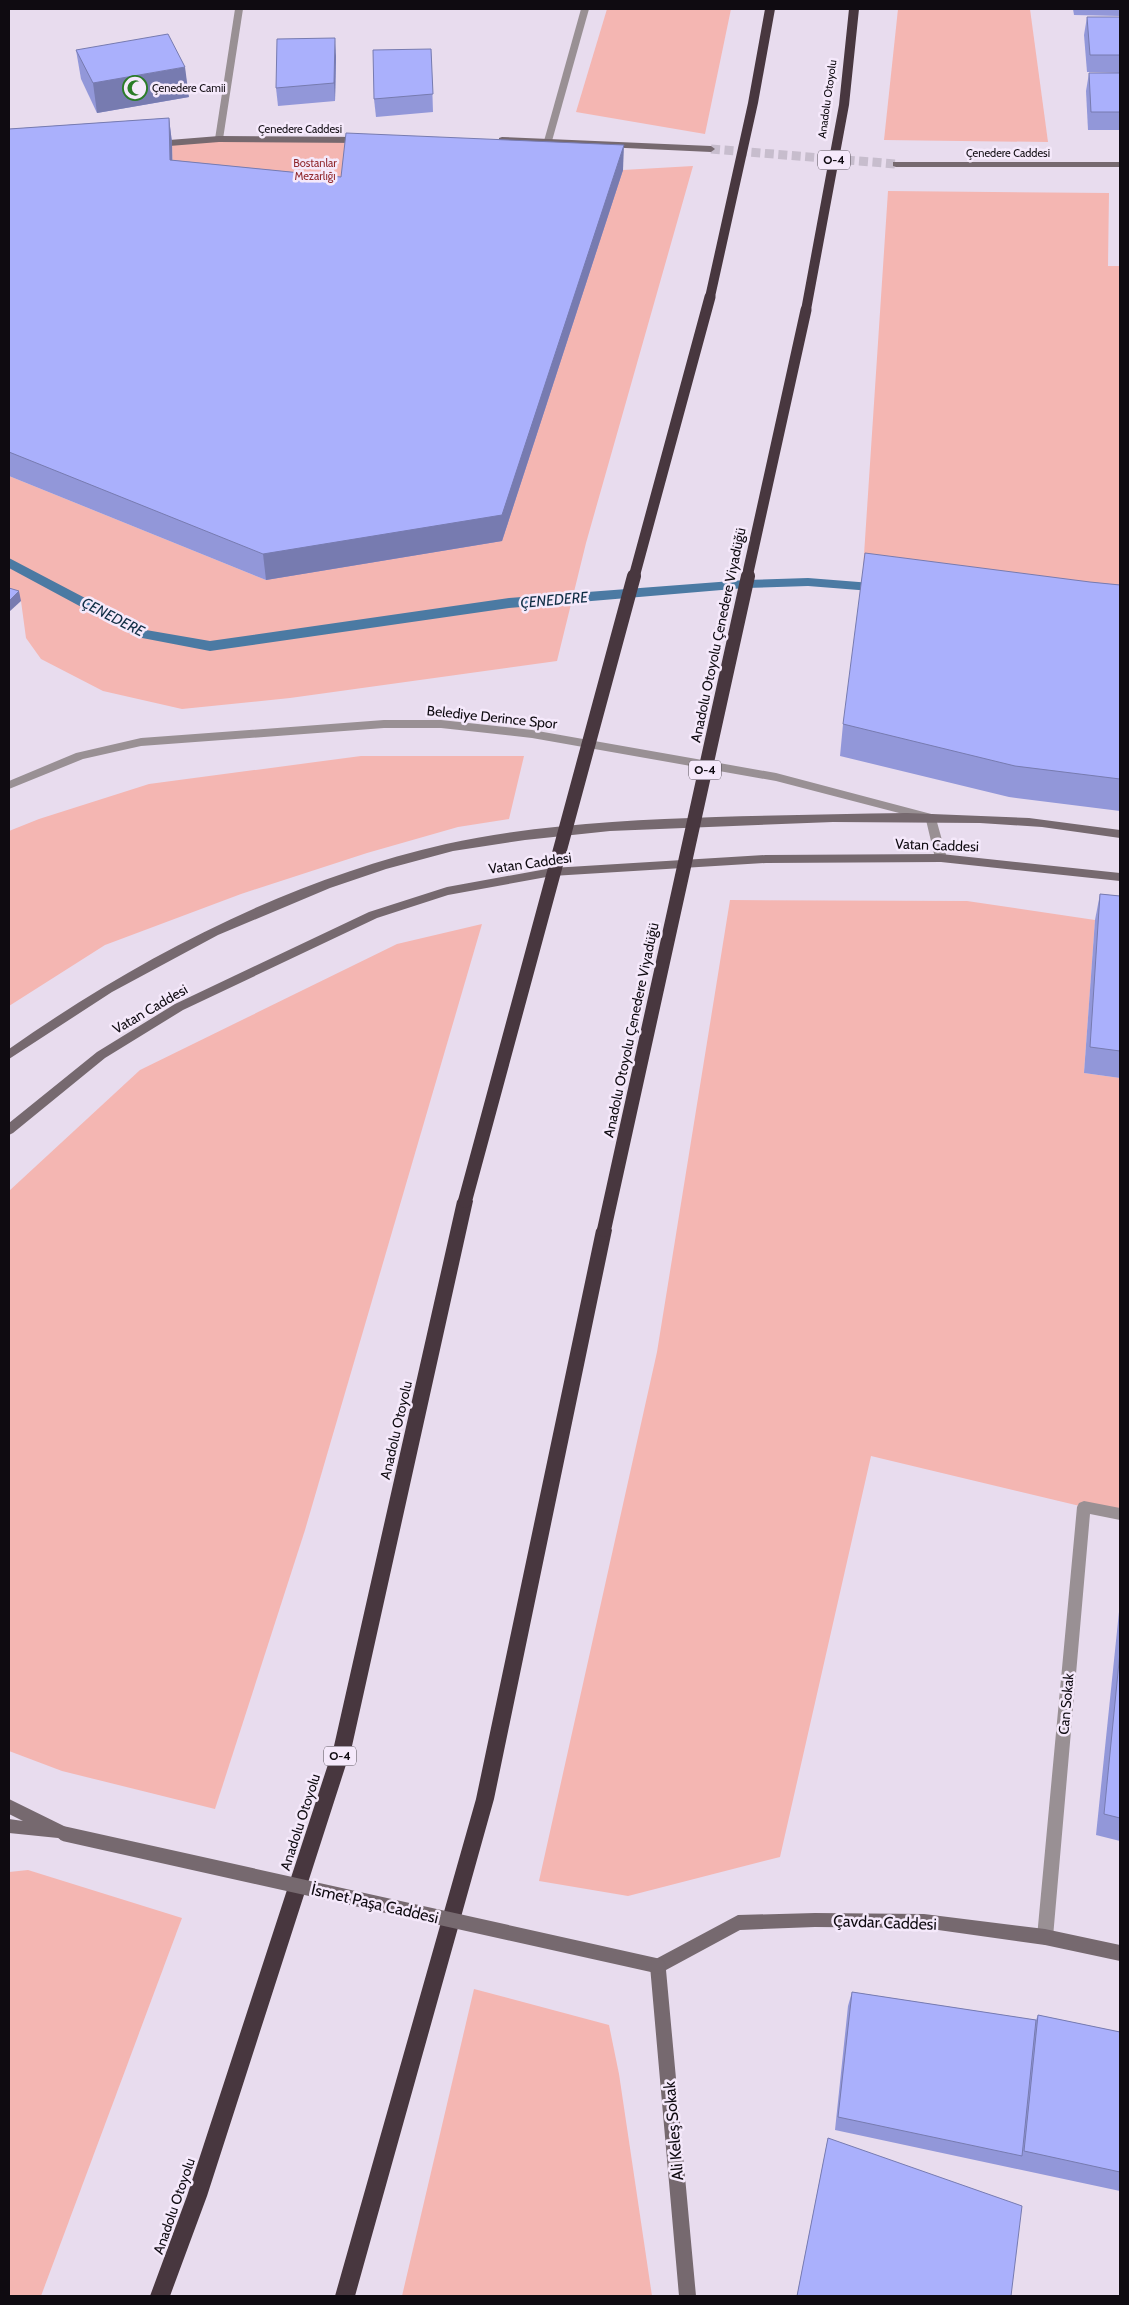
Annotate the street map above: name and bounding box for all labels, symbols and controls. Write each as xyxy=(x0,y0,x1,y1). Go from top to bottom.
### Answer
street label: Anadolu Otoyolu xyxy=(815,59,839,139)
mosque icon: Çenedere Camii xyxy=(122,75,148,101)
place label: Çenedere Camii xyxy=(152,81,226,95)
street label: Çenedere Caddesi xyxy=(258,122,342,136)
street label: Çenedere Caddesi xyxy=(966,146,1050,160)
road number: O-4 xyxy=(818,150,850,170)
park label: Bostanlar Mezarlığı xyxy=(293,156,337,183)
street label: Anadolu Otoyolu Çenedere Viyadüğü xyxy=(686,526,750,744)
water label: ÇENEDERE xyxy=(520,588,590,612)
water label: ÇENEDERE xyxy=(79,594,148,641)
street label: Belediye Derince Spor xyxy=(426,701,559,733)
road number: O-4 xyxy=(689,760,721,780)
street label: Vatan Caddesi xyxy=(895,835,979,855)
street label: Vatan Caddesi xyxy=(487,848,573,878)
street label: Anadolu Otoyolu Çenedere Viyadüğü xyxy=(599,921,663,1139)
street label: Vatan Caddesi xyxy=(109,980,191,1038)
street label: Anadolu Otoyolu xyxy=(376,1379,416,1481)
street label: Can Sokak xyxy=(1054,1672,1078,1735)
road number: O-4 xyxy=(324,1746,356,1765)
street label: Anadolu Otoyolu xyxy=(276,1771,324,1873)
street label: İsmet Paşa Caddesi xyxy=(309,1880,440,1927)
street label: Çavdar Caddesi xyxy=(833,1911,937,1934)
street label: Ali Keleş Sokak xyxy=(660,2080,687,2181)
street label: Anadolu Otoyolu xyxy=(149,2155,199,2257)

